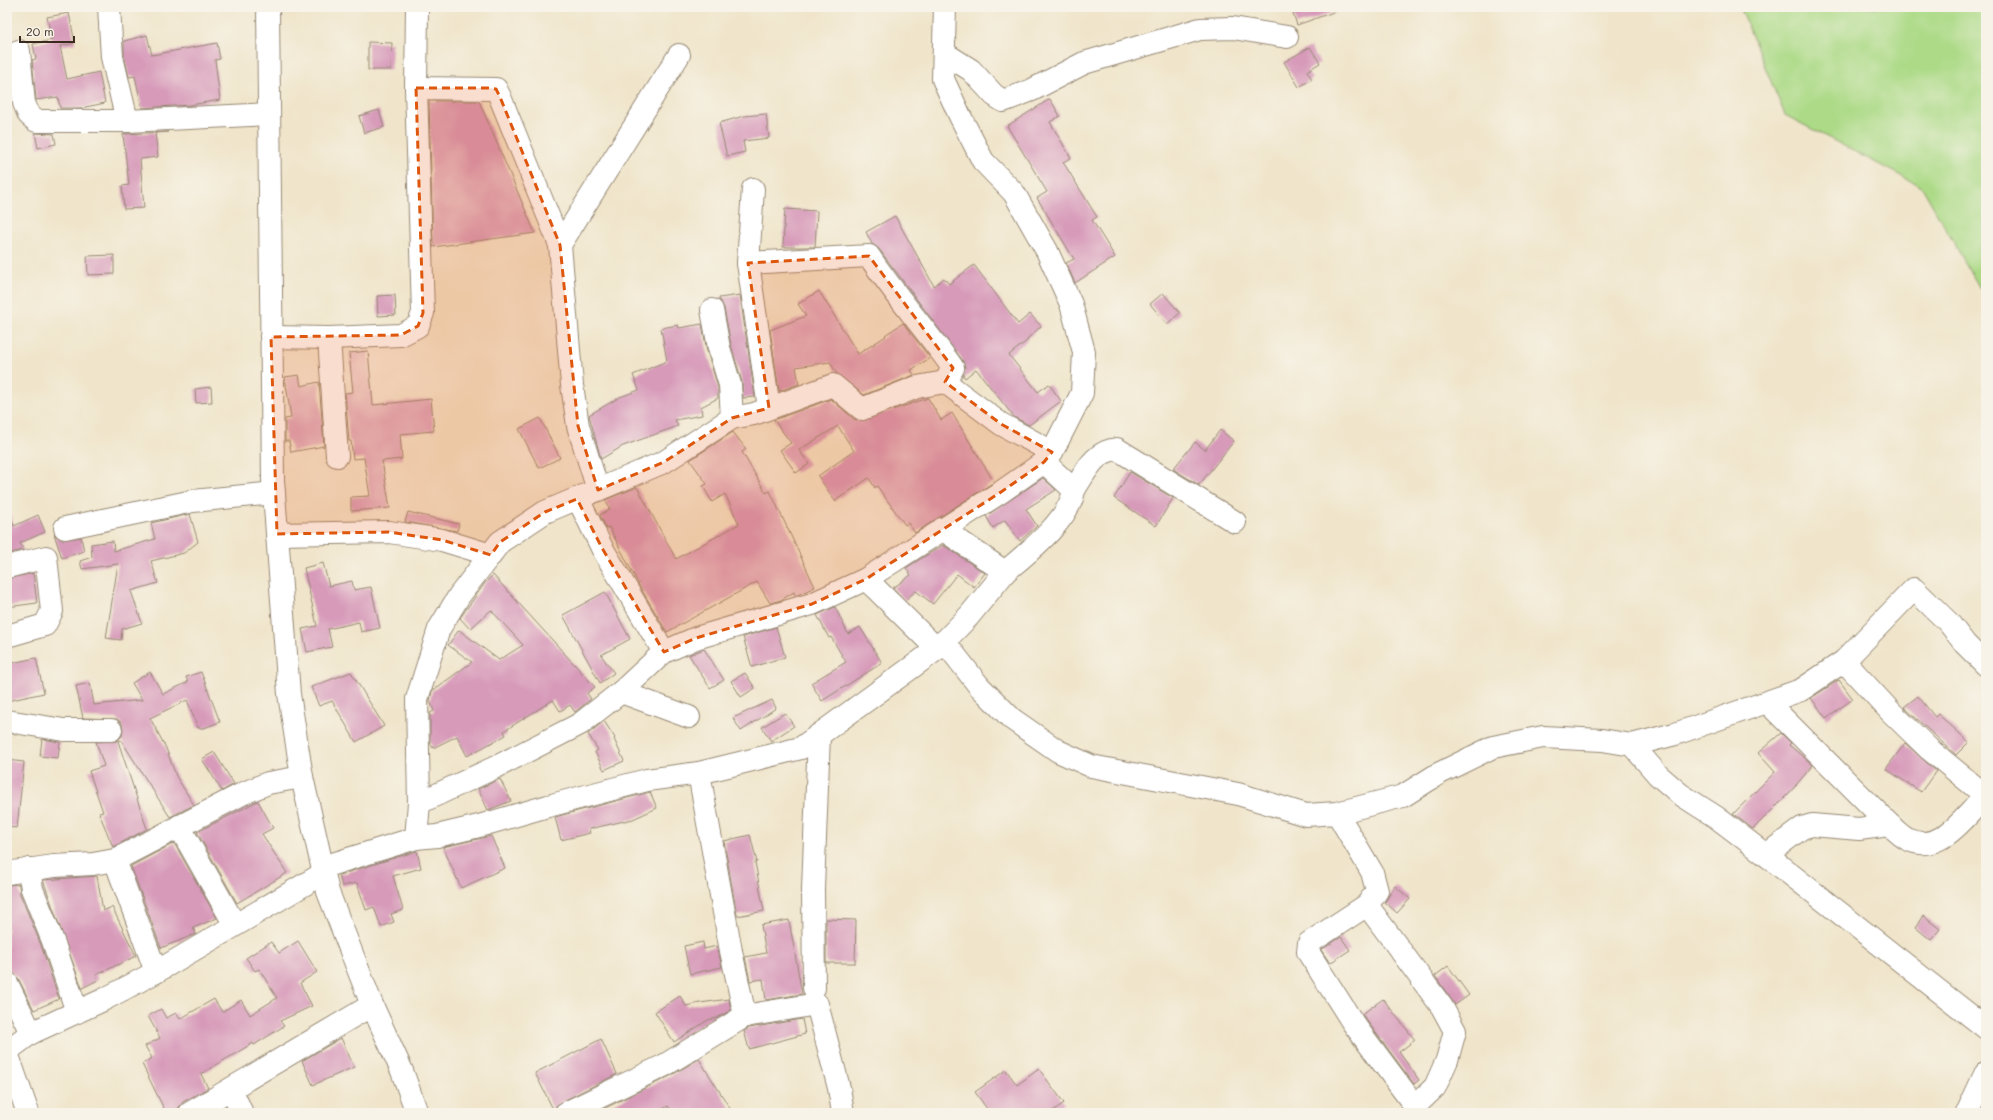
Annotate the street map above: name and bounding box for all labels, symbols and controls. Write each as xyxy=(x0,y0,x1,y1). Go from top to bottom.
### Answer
scale bar xyxy=(20,18,74,44)
text: 20 m xyxy=(26,23,54,39)

